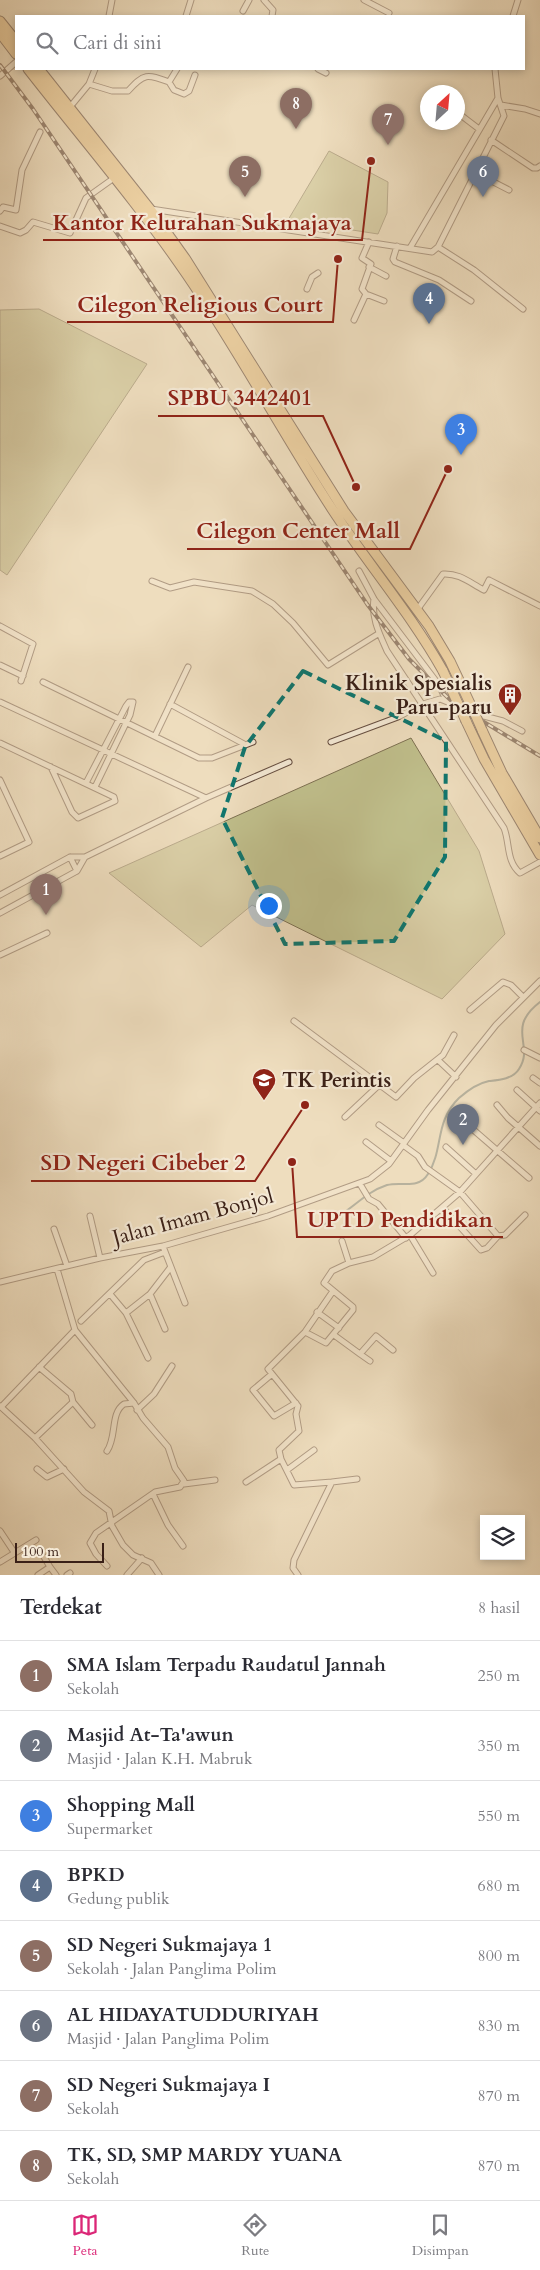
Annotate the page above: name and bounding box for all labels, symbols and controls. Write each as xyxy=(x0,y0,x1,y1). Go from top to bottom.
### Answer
search box xyxy=(15,15,525,70)
icon: search xyxy=(33,29,61,57)
text: Cari di sini xyxy=(73,30,162,56)
north arrow xyxy=(420,85,465,130)
pin: 8 xyxy=(280,88,312,129)
pin: 7 xyxy=(372,104,404,145)
pin: 5 xyxy=(229,156,261,197)
pin: 6 xyxy=(467,156,499,197)
callout: Kantor Kelurahan Sukmajaya xyxy=(43,203,362,240)
text: Kantor Kelurahan Sukmajaya xyxy=(52,208,352,238)
pin: 4 xyxy=(413,283,445,324)
callout: Cilegon Religious Court xyxy=(67,285,333,322)
text: Cilegon Religious Court xyxy=(77,290,323,320)
callout: SPBU 3442401 xyxy=(158,379,323,416)
text: SPBU 3442401 xyxy=(168,383,312,413)
pin: 3 xyxy=(445,414,477,455)
callout: Cilegon Center Mall xyxy=(187,512,410,549)
text: Cilegon Center Mall xyxy=(196,516,400,546)
place label: Klinik Spesialis Paru-paru xyxy=(345,669,492,722)
building icon: Klinik Spesialis Paru-paru xyxy=(497,682,523,716)
pin: 1 xyxy=(30,874,62,915)
your location xyxy=(256,893,282,919)
place label: TK Perintis xyxy=(282,1066,391,1095)
school or university icon: TK Perintis xyxy=(251,1067,277,1101)
pin: 2 xyxy=(447,1104,479,1145)
callout: SD Negeri Cibeber 2 xyxy=(31,1144,255,1181)
text: SD Negeri Cibeber 2 xyxy=(41,1148,245,1178)
street label: Jalan Imam Bonjol xyxy=(106,1182,277,1253)
callout: UPTD Pendidikan xyxy=(297,1200,503,1237)
text: UPTD Pendidikan xyxy=(307,1205,493,1235)
map controls xyxy=(480,1515,525,1560)
button: layers xyxy=(480,1515,525,1560)
scale bar xyxy=(15,1540,104,1563)
text: 100 m xyxy=(22,1542,59,1561)
text: Terdekat xyxy=(20,1593,102,1622)
text: 8 hasil xyxy=(478,1597,520,1619)
text: SMA Islam Terpadu Raudatul Jannah xyxy=(67,1652,386,1678)
text: 1 xyxy=(32,1665,40,1687)
text: 250 m xyxy=(478,1665,520,1687)
text: Sekolah xyxy=(67,1678,119,1700)
text: Masjid At-Ta'awun xyxy=(67,1722,234,1748)
text: 2 xyxy=(32,1735,40,1757)
text: 350 m xyxy=(478,1735,520,1757)
text: Masjid · Jalan K.H. Mabruk xyxy=(67,1748,253,1770)
text: Shopping Mall xyxy=(67,1792,195,1818)
text: 3 xyxy=(32,1805,40,1827)
text: 550 m xyxy=(478,1805,520,1827)
text: Supermarket xyxy=(67,1818,153,1840)
text: BPKD xyxy=(67,1862,124,1888)
text: 4 xyxy=(32,1875,40,1897)
text: 680 m xyxy=(478,1875,520,1897)
text: Gedung publik xyxy=(67,1888,170,1910)
text: SD Negeri Sukmajaya 1 xyxy=(67,1932,273,1958)
text: 5 xyxy=(32,1945,40,1967)
text: 800 m xyxy=(478,1945,520,1967)
text: Sekolah · Jalan Panglima Polim xyxy=(67,1958,277,1980)
text: AL HIDAYATUDDURIYAH xyxy=(67,2002,319,2028)
text: 6 xyxy=(32,2015,40,2037)
text: 830 m xyxy=(478,2015,520,2037)
text: Masjid · Jalan Panglima Polim xyxy=(67,2028,269,2050)
text: SD Negeri Sukmajaya I xyxy=(67,2072,270,2098)
text: 7 xyxy=(32,2085,40,2107)
text: 870 m xyxy=(478,2085,520,2107)
text: Sekolah xyxy=(67,2098,119,2120)
text: TK, SD, SMP MARDY YUANA xyxy=(67,2142,342,2168)
text: 8 xyxy=(32,2155,40,2177)
text: 870 m xyxy=(478,2155,520,2177)
text: Sekolah xyxy=(67,2168,119,2190)
tab: Peta xyxy=(71,2211,99,2260)
tab: Rute xyxy=(241,2211,269,2260)
tab: Disimpan xyxy=(412,2211,469,2260)

